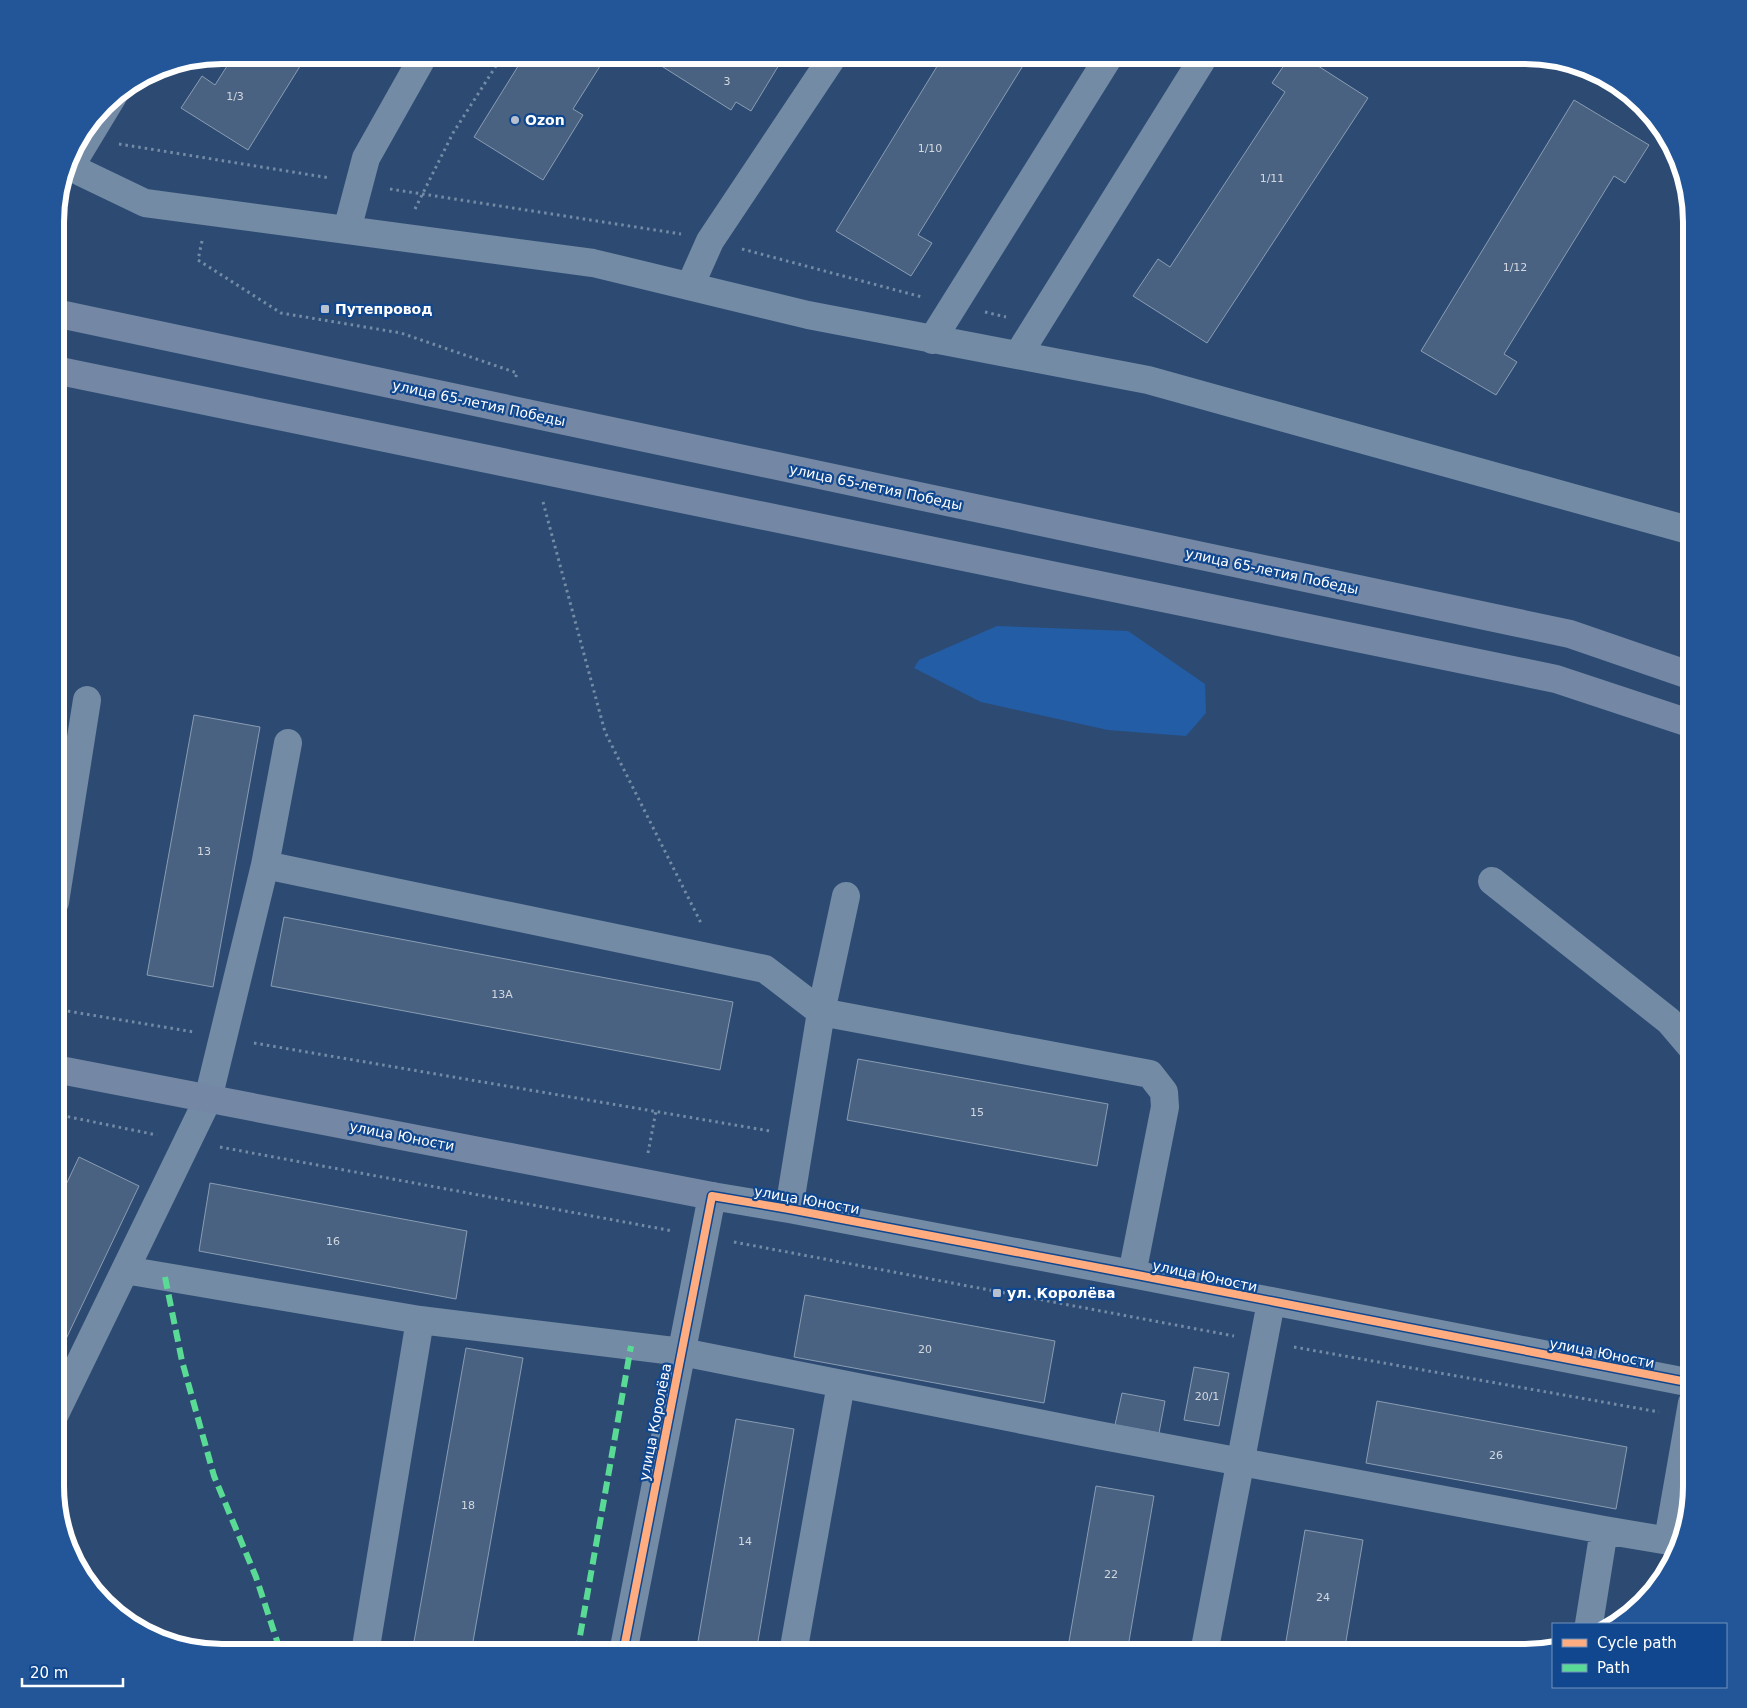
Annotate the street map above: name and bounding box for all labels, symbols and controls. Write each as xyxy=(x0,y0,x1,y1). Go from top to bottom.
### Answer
house number: 3 xyxy=(724,75,731,88)
house number: 1/3 xyxy=(226,90,244,103)
place label: Ozon xyxy=(525,112,565,128)
marker: Ozon xyxy=(509,114,521,126)
house number: 1/10 xyxy=(918,142,942,155)
house number: 1/11 xyxy=(1260,172,1284,185)
house number: 1/12 xyxy=(1503,261,1527,274)
place label: Путепровод xyxy=(335,301,433,317)
marker: Путепровод xyxy=(319,303,331,315)
street label: улица 65-летия Победы xyxy=(391,377,567,429)
street label: улица 65-летия Победы xyxy=(788,461,964,513)
street label: улица 65-летия Победы xyxy=(1184,545,1360,597)
house number: 13 xyxy=(197,845,211,858)
house number: 13А xyxy=(491,988,513,1001)
house number: 15 xyxy=(970,1106,984,1119)
street label: улица Юности xyxy=(348,1118,456,1154)
street label: улица Юности xyxy=(753,1183,861,1217)
house number: 16 xyxy=(326,1235,340,1248)
street label: улица Юности xyxy=(1151,1257,1259,1295)
place label: ул. Королёва xyxy=(1007,1285,1115,1301)
marker: ул. Королёва xyxy=(991,1287,1003,1299)
street label: улица Юности xyxy=(1548,1335,1656,1371)
house number: 20 xyxy=(918,1343,932,1356)
street label: улица Королёва xyxy=(636,1362,674,1482)
house number: 20/1 xyxy=(1195,1390,1219,1403)
house number: 26 xyxy=(1489,1449,1503,1462)
house number: 18 xyxy=(461,1499,475,1512)
house number: 14 xyxy=(738,1535,752,1548)
house number: 22 xyxy=(1104,1568,1118,1581)
house number: 24 xyxy=(1316,1591,1330,1604)
legend xyxy=(1552,1623,1727,1688)
text: Cycle path xyxy=(1597,1634,1677,1652)
scale bar xyxy=(22,1656,124,1688)
text: Path xyxy=(1597,1659,1630,1677)
text: 20 m xyxy=(30,1664,68,1682)

